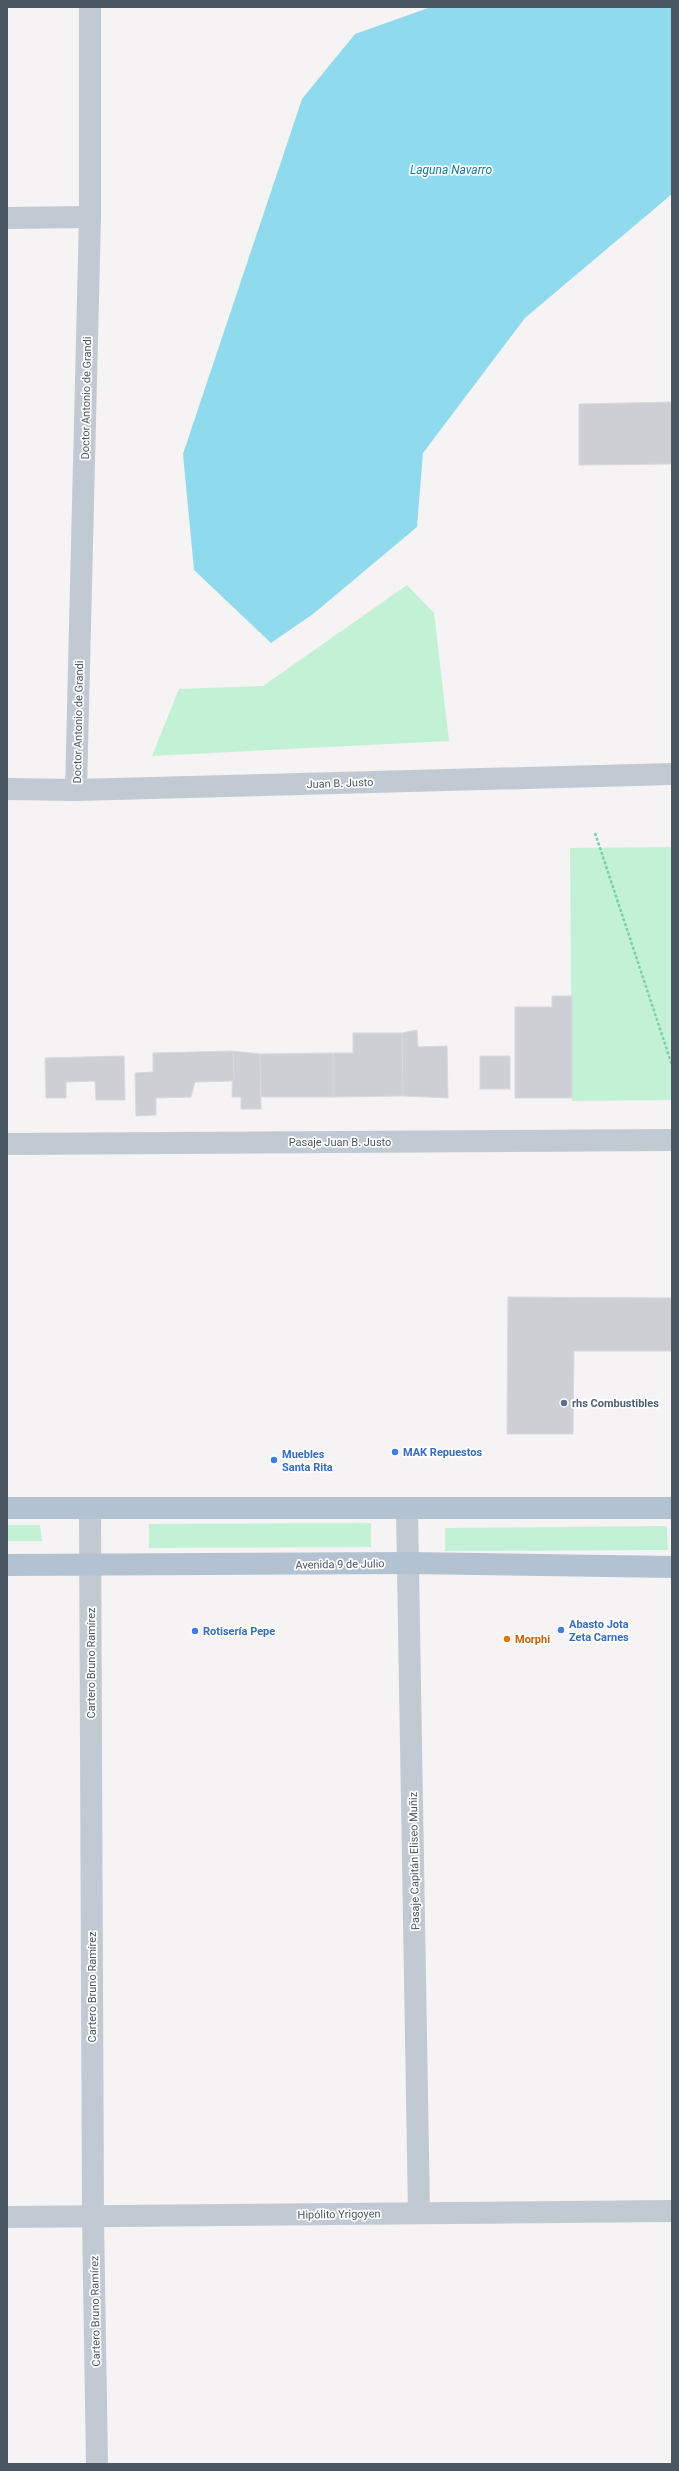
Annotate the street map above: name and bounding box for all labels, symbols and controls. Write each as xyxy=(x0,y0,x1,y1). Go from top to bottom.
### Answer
water label: Laguna Navarro xyxy=(410,163,492,177)
street label: Doctor Antonio de Grandi xyxy=(79,336,94,460)
street label: Doctor Antonio de Grandi xyxy=(71,660,86,784)
street label: Juan B. Justo xyxy=(306,776,374,791)
street label: Pasaje Juan B. Justo xyxy=(289,1136,391,1149)
place label: rhs Combustibles xyxy=(572,1397,659,1410)
marker: rhs Combustibles xyxy=(559,1398,569,1408)
place label: MAK Repuestos xyxy=(403,1446,483,1459)
marker: MAK Repuestos xyxy=(390,1447,400,1457)
place label: Muebles Santa Rita xyxy=(282,1448,333,1474)
marker: Muebles Santa Rita xyxy=(269,1455,279,1465)
street label: Avenida 9 de Julio xyxy=(295,1557,385,1572)
street label: Cartero Bruno Ramírez xyxy=(85,1607,98,1718)
place label: Abasto Jota Zeta Carnes xyxy=(569,1618,629,1644)
place label: Rotisería Pepe xyxy=(203,1625,275,1638)
marker: Abasto Jota Zeta Carnes xyxy=(556,1625,566,1635)
marker: Rotisería Pepe xyxy=(190,1626,200,1636)
place label: Morphi xyxy=(515,1633,550,1646)
marker: Morphi xyxy=(502,1634,512,1644)
street label: Pasaje Capitán Eliseo Muñiz xyxy=(407,1791,422,1930)
street label: Cartero Bruno Ramírez xyxy=(86,1931,99,2042)
street label: Hipólito Yrigoyen xyxy=(297,2207,381,2222)
street label: Cartero Bruno Ramírez xyxy=(88,2255,103,2367)

